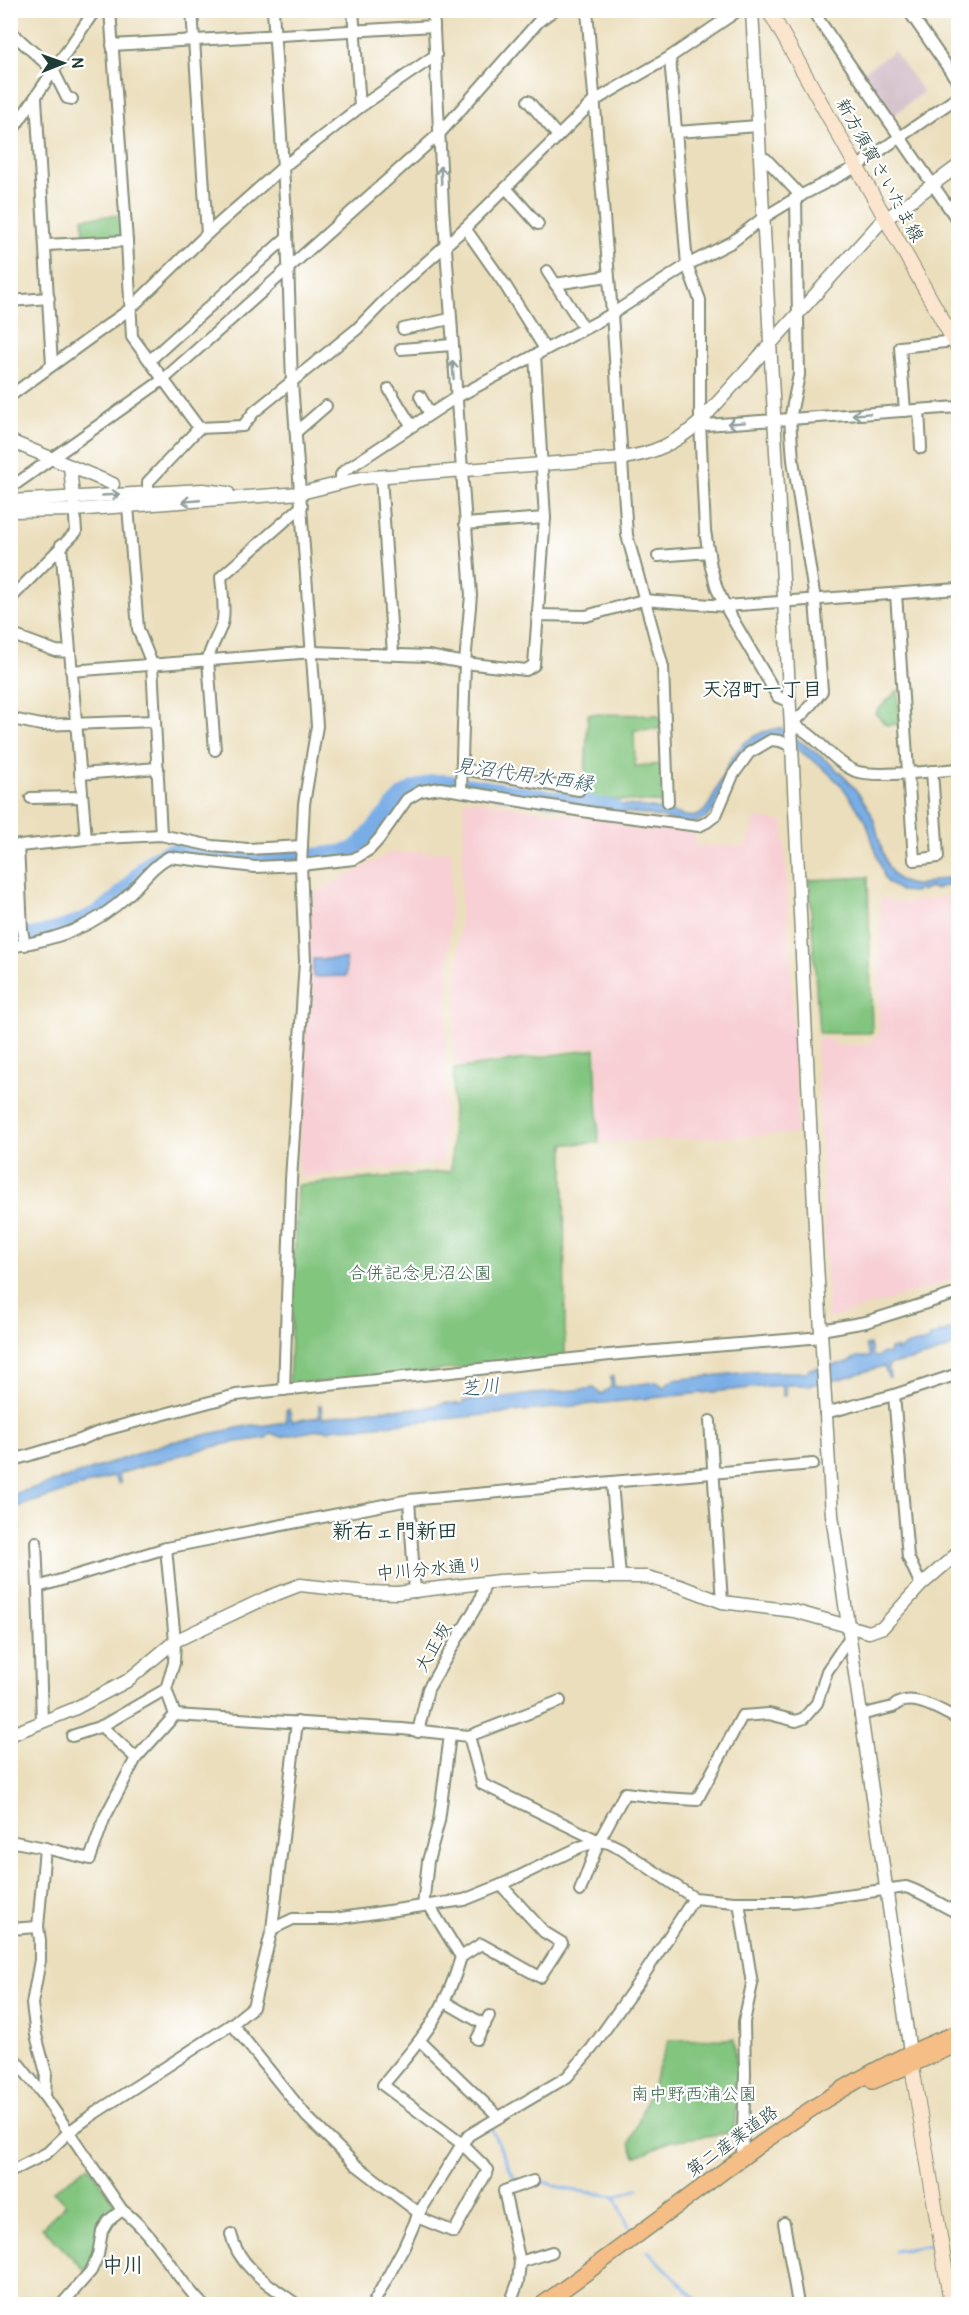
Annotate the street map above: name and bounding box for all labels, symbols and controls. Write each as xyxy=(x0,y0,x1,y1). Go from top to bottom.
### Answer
north arrow xyxy=(33,33,93,93)
text: N xyxy=(67,57,87,69)
street label: 新方須賀さいたま線 xyxy=(830,94,929,246)
one-way arrow xyxy=(436,166,447,186)
one-way arrow xyxy=(448,360,459,380)
one-way arrow xyxy=(851,409,871,420)
one-way arrow xyxy=(727,418,747,429)
one-way arrow xyxy=(100,490,120,501)
one-way arrow xyxy=(182,496,202,507)
district label: 天沼町一丁目 xyxy=(702,677,822,702)
water label: 見沼代用水西縁 xyxy=(453,752,597,797)
park label: 合併記念見沼公園 xyxy=(348,1262,492,1285)
water label: 芝川 xyxy=(459,1373,501,1402)
district label: 新右ェ門新田 xyxy=(332,1518,458,1545)
street label: 中川分水通り xyxy=(375,1553,485,1586)
street label: 大正坂 xyxy=(410,1618,457,1676)
park label: 南中野西浦公園 xyxy=(631,2083,757,2106)
street label: 第二産業道路 xyxy=(682,2100,783,2182)
district label: 中川 xyxy=(102,2252,144,2279)

